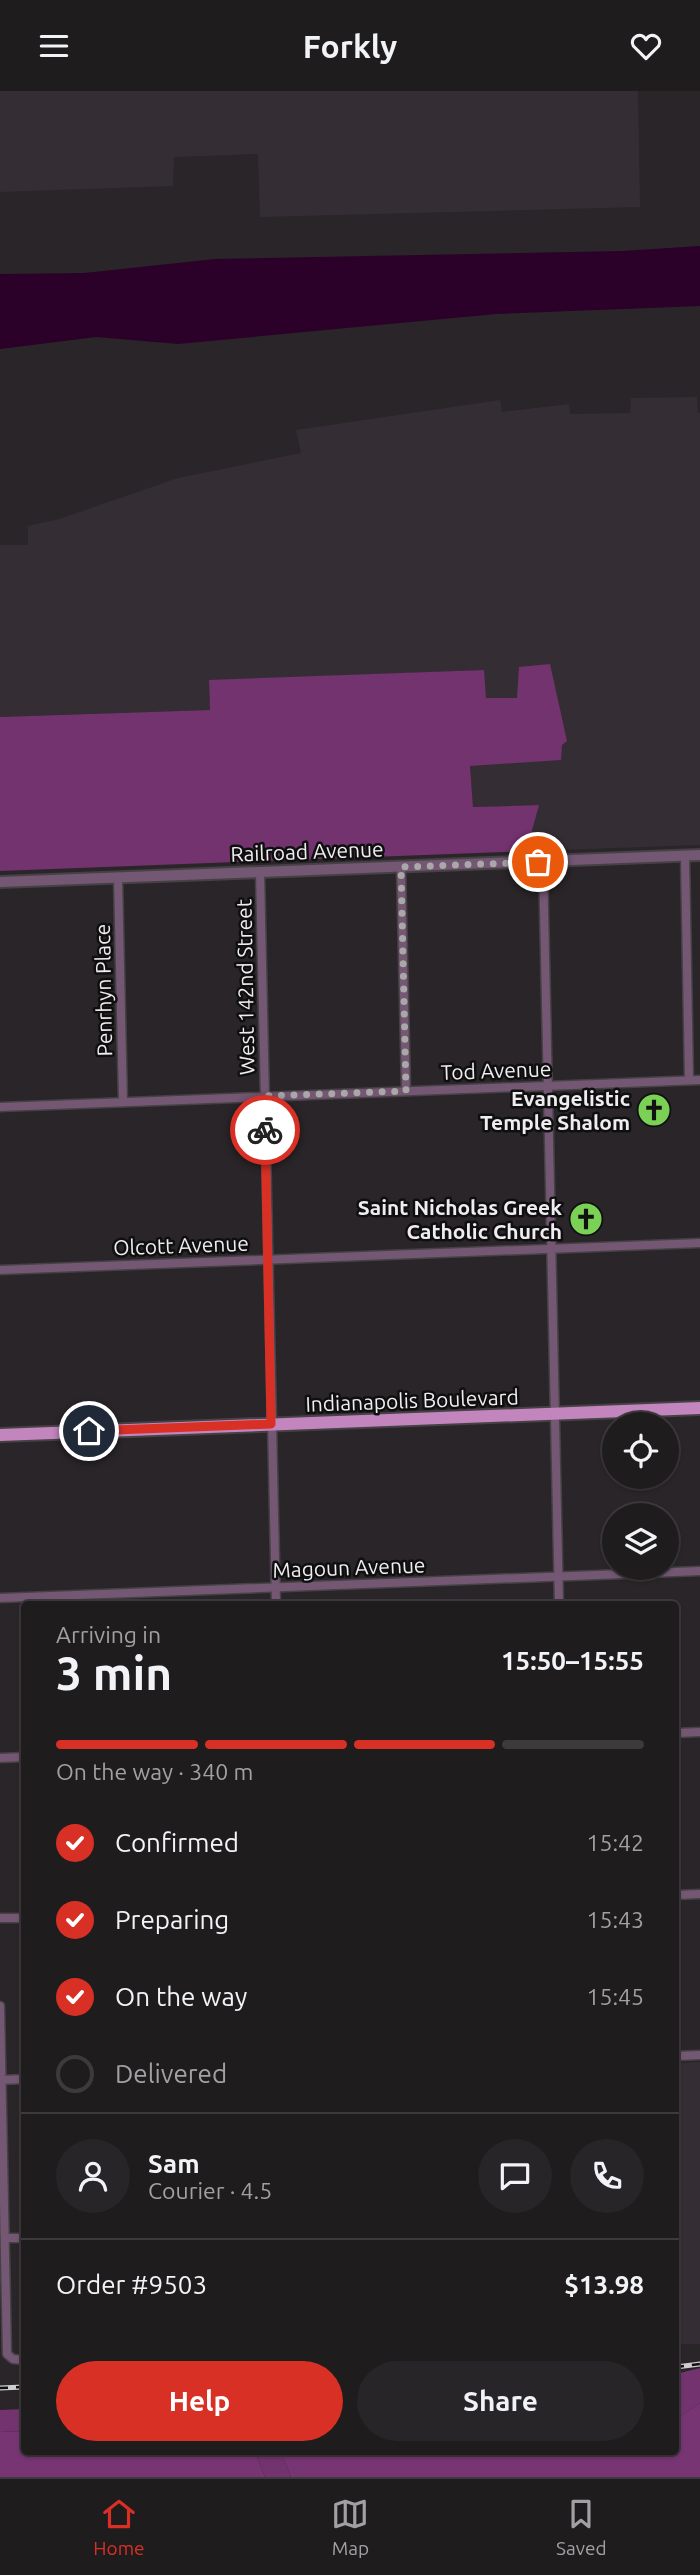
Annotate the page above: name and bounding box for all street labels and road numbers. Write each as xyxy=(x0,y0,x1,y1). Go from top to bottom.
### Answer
street label: Railroad Avenue xyxy=(230,836,384,866)
street label: West 142nd Street xyxy=(231,899,259,1075)
street label: Penrhyn Place xyxy=(90,924,116,1056)
street label: Tod Avenue xyxy=(440,1056,552,1084)
street label: Olcott Avenue xyxy=(113,1231,249,1259)
street label: Indianapolis Boulevard xyxy=(305,1384,519,1416)
street label: Magoun Avenue xyxy=(272,1552,426,1582)

